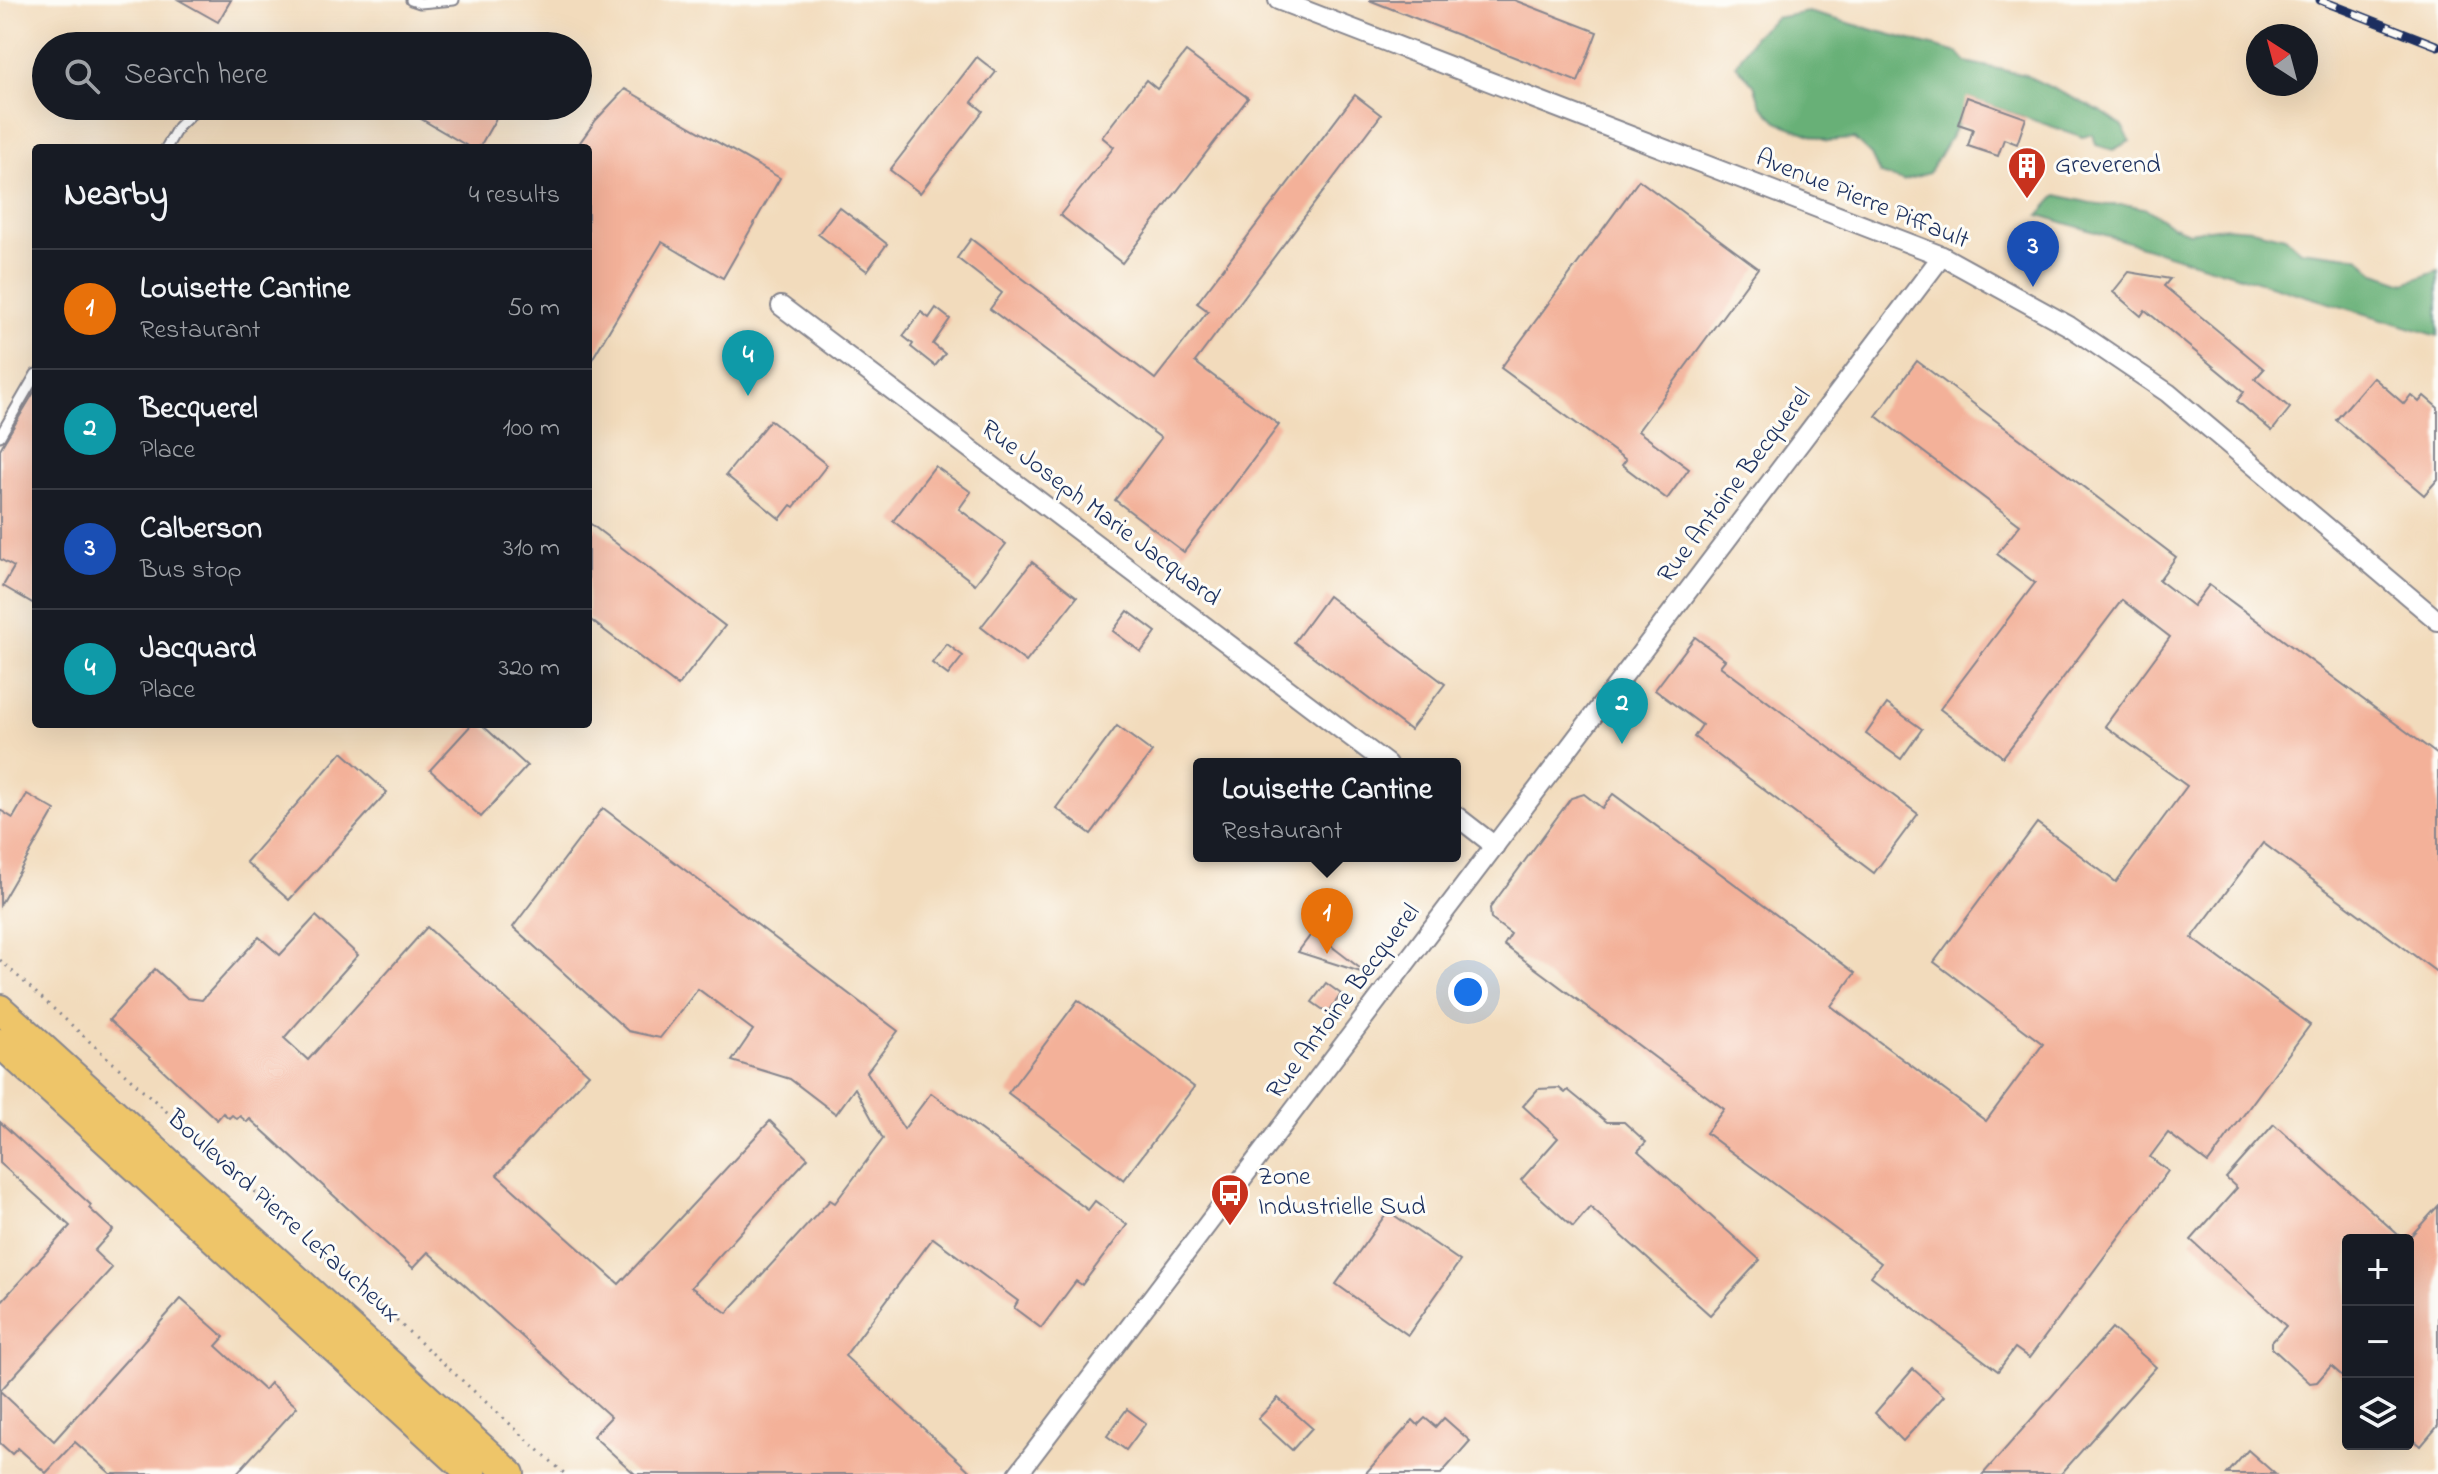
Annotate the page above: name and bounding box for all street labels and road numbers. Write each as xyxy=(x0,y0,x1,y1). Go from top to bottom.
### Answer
street label: Avenue Pierre Piffault xyxy=(1750,140,1975,260)
street label: Rue Antoine Becquerel xyxy=(1649,380,1821,592)
street label: Rue Joseph Marie Jacquard xyxy=(972,411,1228,617)
street label: Rue Antoine Becquerel xyxy=(1258,896,1430,1108)
street label: Boulevard Pierre Lefaucheux xyxy=(157,1101,408,1333)

